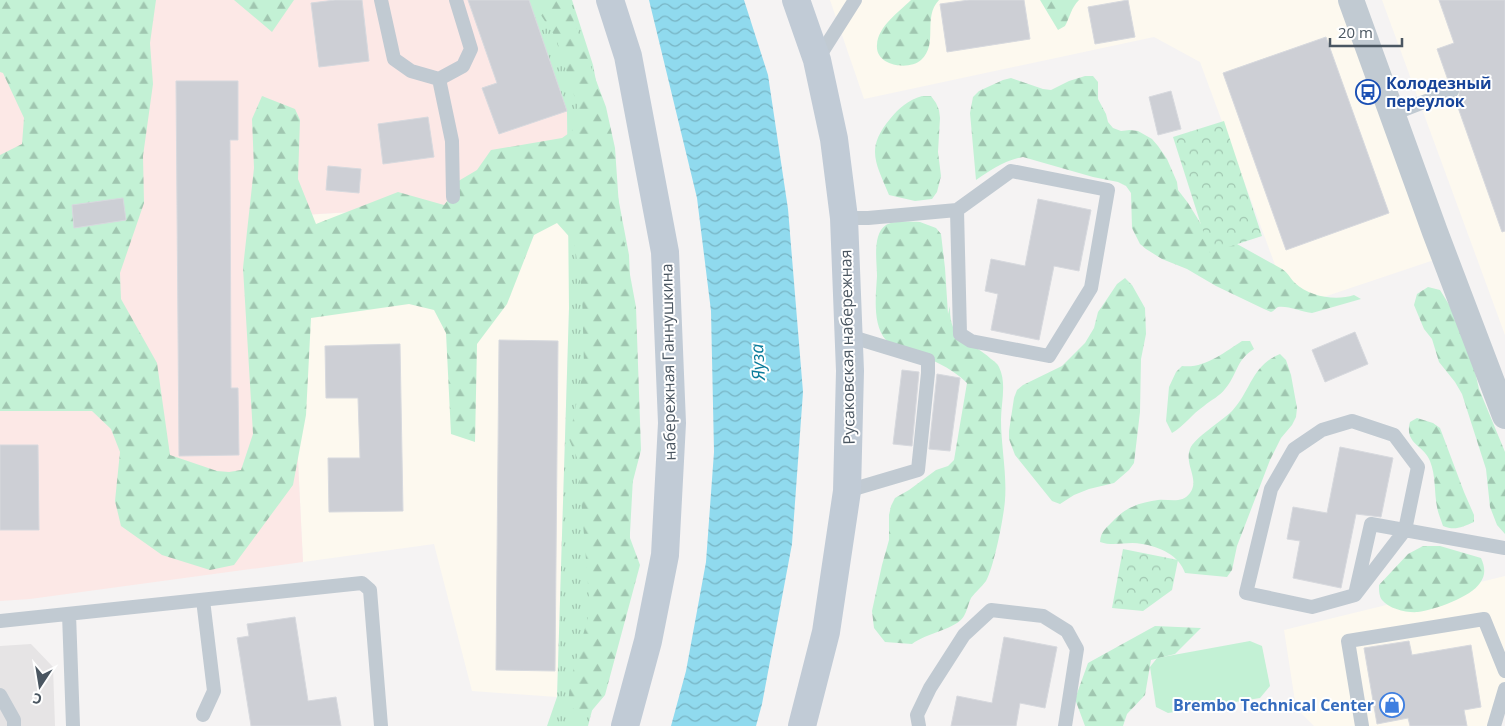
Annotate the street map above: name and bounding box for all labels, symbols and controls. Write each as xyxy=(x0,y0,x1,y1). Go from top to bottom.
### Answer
scale bar xyxy=(1330,15,1402,47)
text: 20 m xyxy=(1338,22,1373,42)
place label: Колодезный переулок xyxy=(1386,72,1492,112)
bus stop icon: Колодезный переулок xyxy=(1355,79,1381,105)
street label: Русаковская набережная xyxy=(834,249,860,445)
street label: набережная Ганнушкина xyxy=(655,263,681,461)
water label: Яуза xyxy=(744,343,770,382)
north arrow xyxy=(15,661,65,711)
text: С xyxy=(31,689,44,709)
shop icon: Brembo Technical Center xyxy=(1379,692,1405,718)
place label: Brembo Technical Center xyxy=(1173,694,1374,716)

